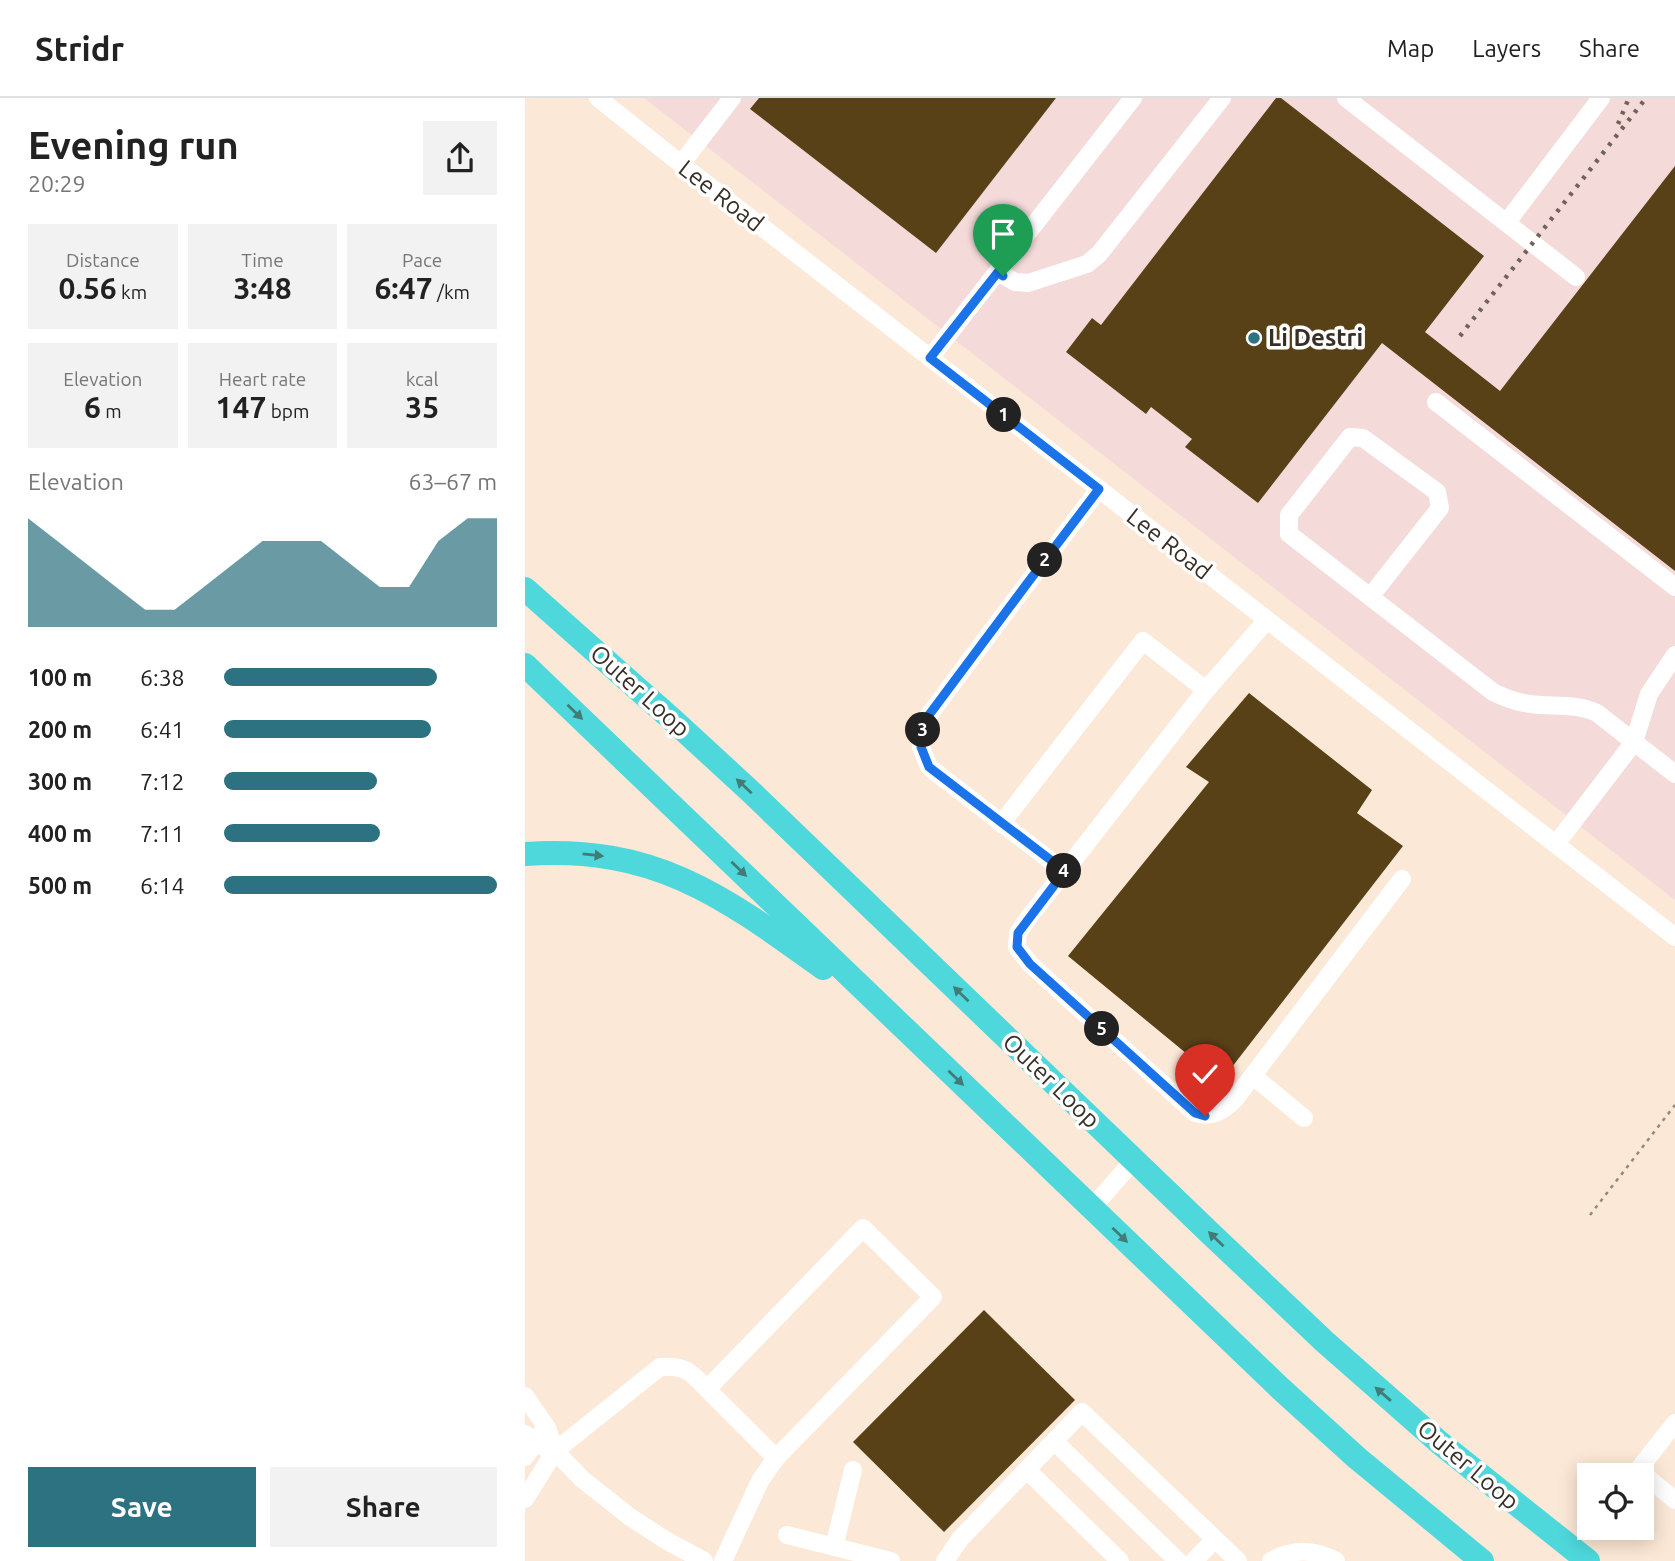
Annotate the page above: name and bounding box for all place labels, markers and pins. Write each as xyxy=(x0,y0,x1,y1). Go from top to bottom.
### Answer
pin xyxy=(973,204,1033,276)
place label: Li Destri xyxy=(1268,324,1363,351)
marker: Li Destri xyxy=(1246,330,1262,346)
pin: 1 xyxy=(987,398,1021,432)
pin: 2 xyxy=(1028,542,1063,578)
pin: 3 xyxy=(905,712,941,748)
pin: 4 xyxy=(1047,854,1081,888)
pin: 5 xyxy=(1085,1012,1119,1046)
pin xyxy=(1175,1044,1235,1116)

